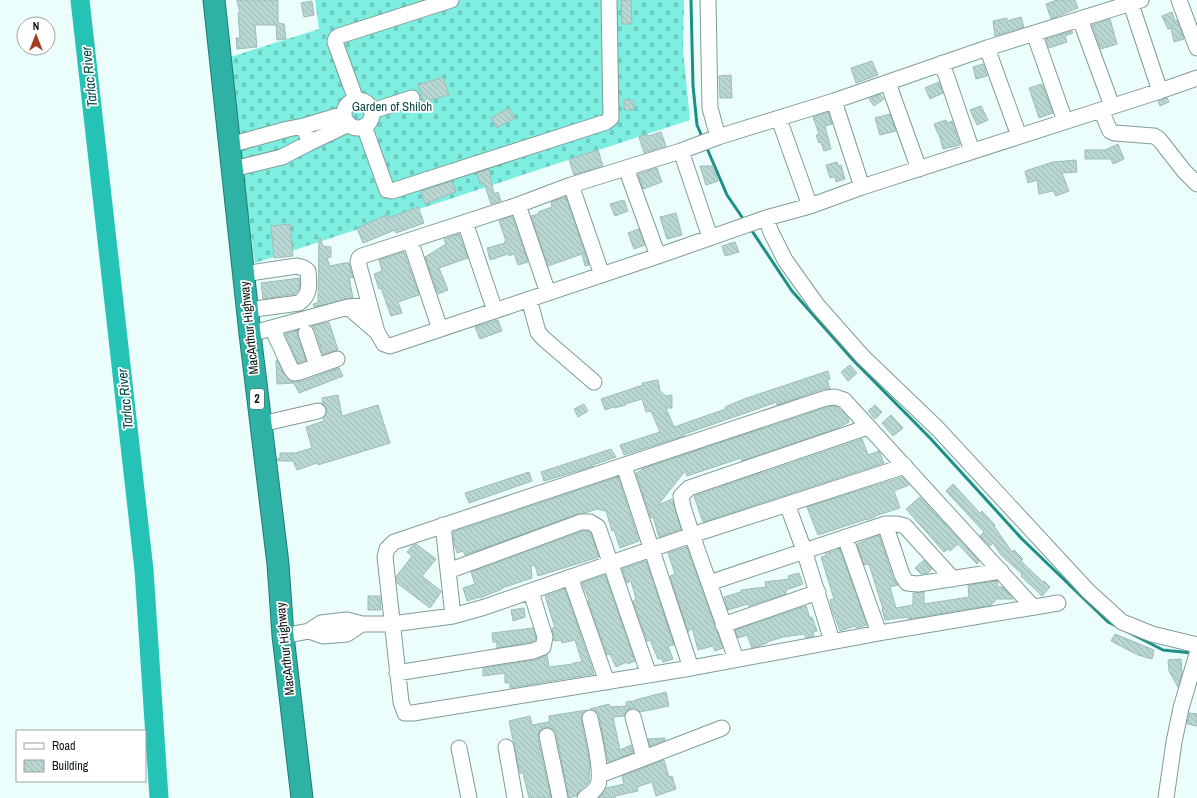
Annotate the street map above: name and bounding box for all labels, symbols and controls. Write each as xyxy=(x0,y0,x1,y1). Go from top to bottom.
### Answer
north arrow xyxy=(16,16,56,56)
text: N xyxy=(33,19,39,33)
water label: Tarlac River xyxy=(77,45,101,108)
park label: Garden of Shiloh xyxy=(352,98,432,115)
street label: MacArthur Highway xyxy=(236,280,262,375)
water label: Tarlac River xyxy=(113,367,137,430)
road number: 2 xyxy=(250,389,264,409)
street label: MacArthur Highway xyxy=(272,601,298,696)
legend xyxy=(16,730,146,782)
text: Road xyxy=(52,738,76,754)
text: Building xyxy=(52,758,89,774)

